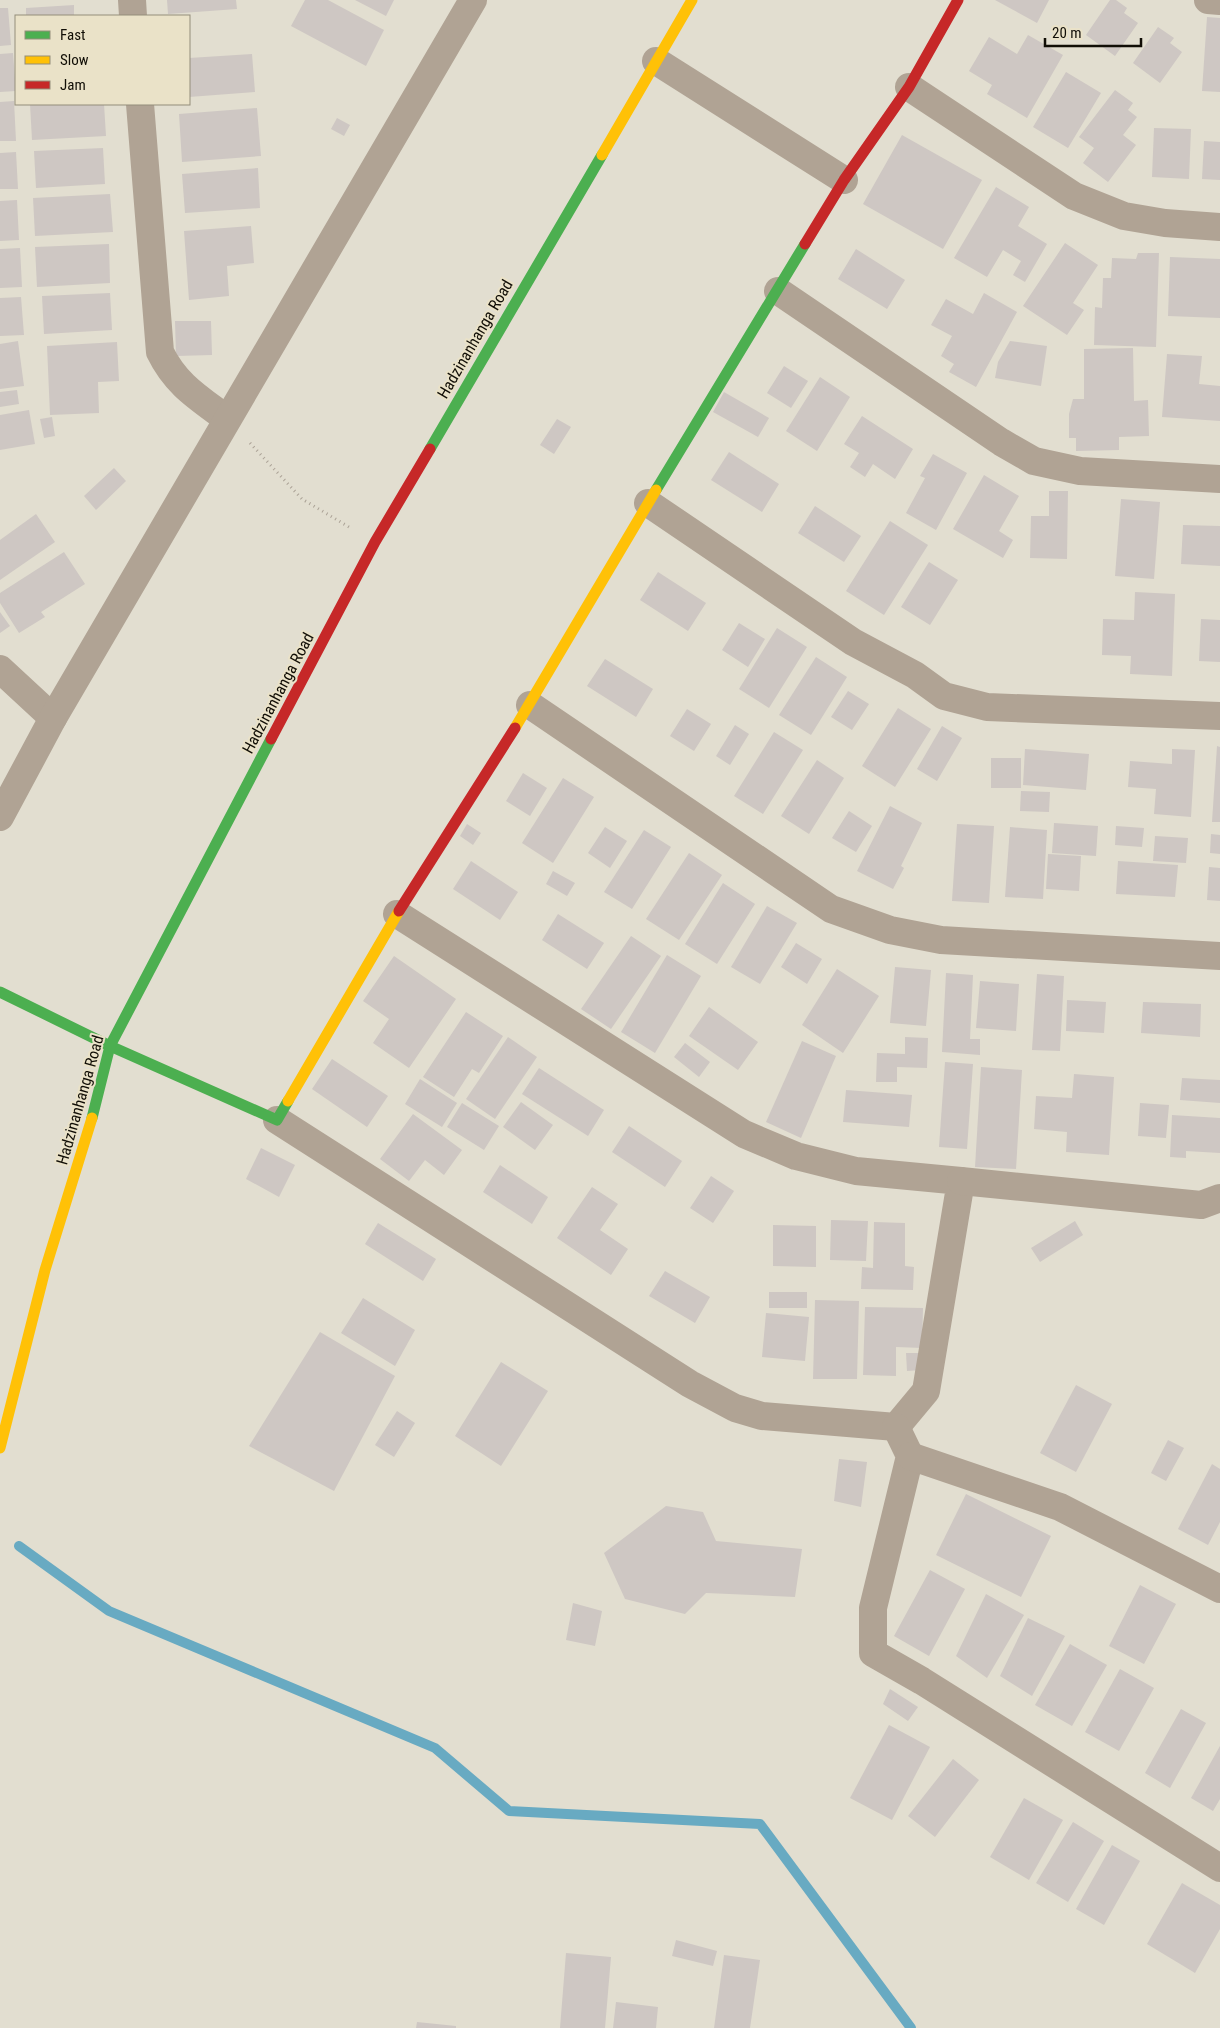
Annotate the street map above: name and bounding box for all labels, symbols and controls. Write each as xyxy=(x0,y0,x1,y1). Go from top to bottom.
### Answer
legend xyxy=(15,15,190,105)
scale bar xyxy=(1045,15,1141,47)
text: 20 m xyxy=(1052,24,1082,42)
text: Fast xyxy=(60,26,85,44)
text: Slow xyxy=(60,51,89,69)
text: Jam xyxy=(60,76,86,94)
street label: Hadzinanhanga Road xyxy=(433,276,517,402)
street label: Hadzinanhanga Road xyxy=(238,629,318,757)
street label: Hadzinanhanga Road xyxy=(52,1033,108,1167)

